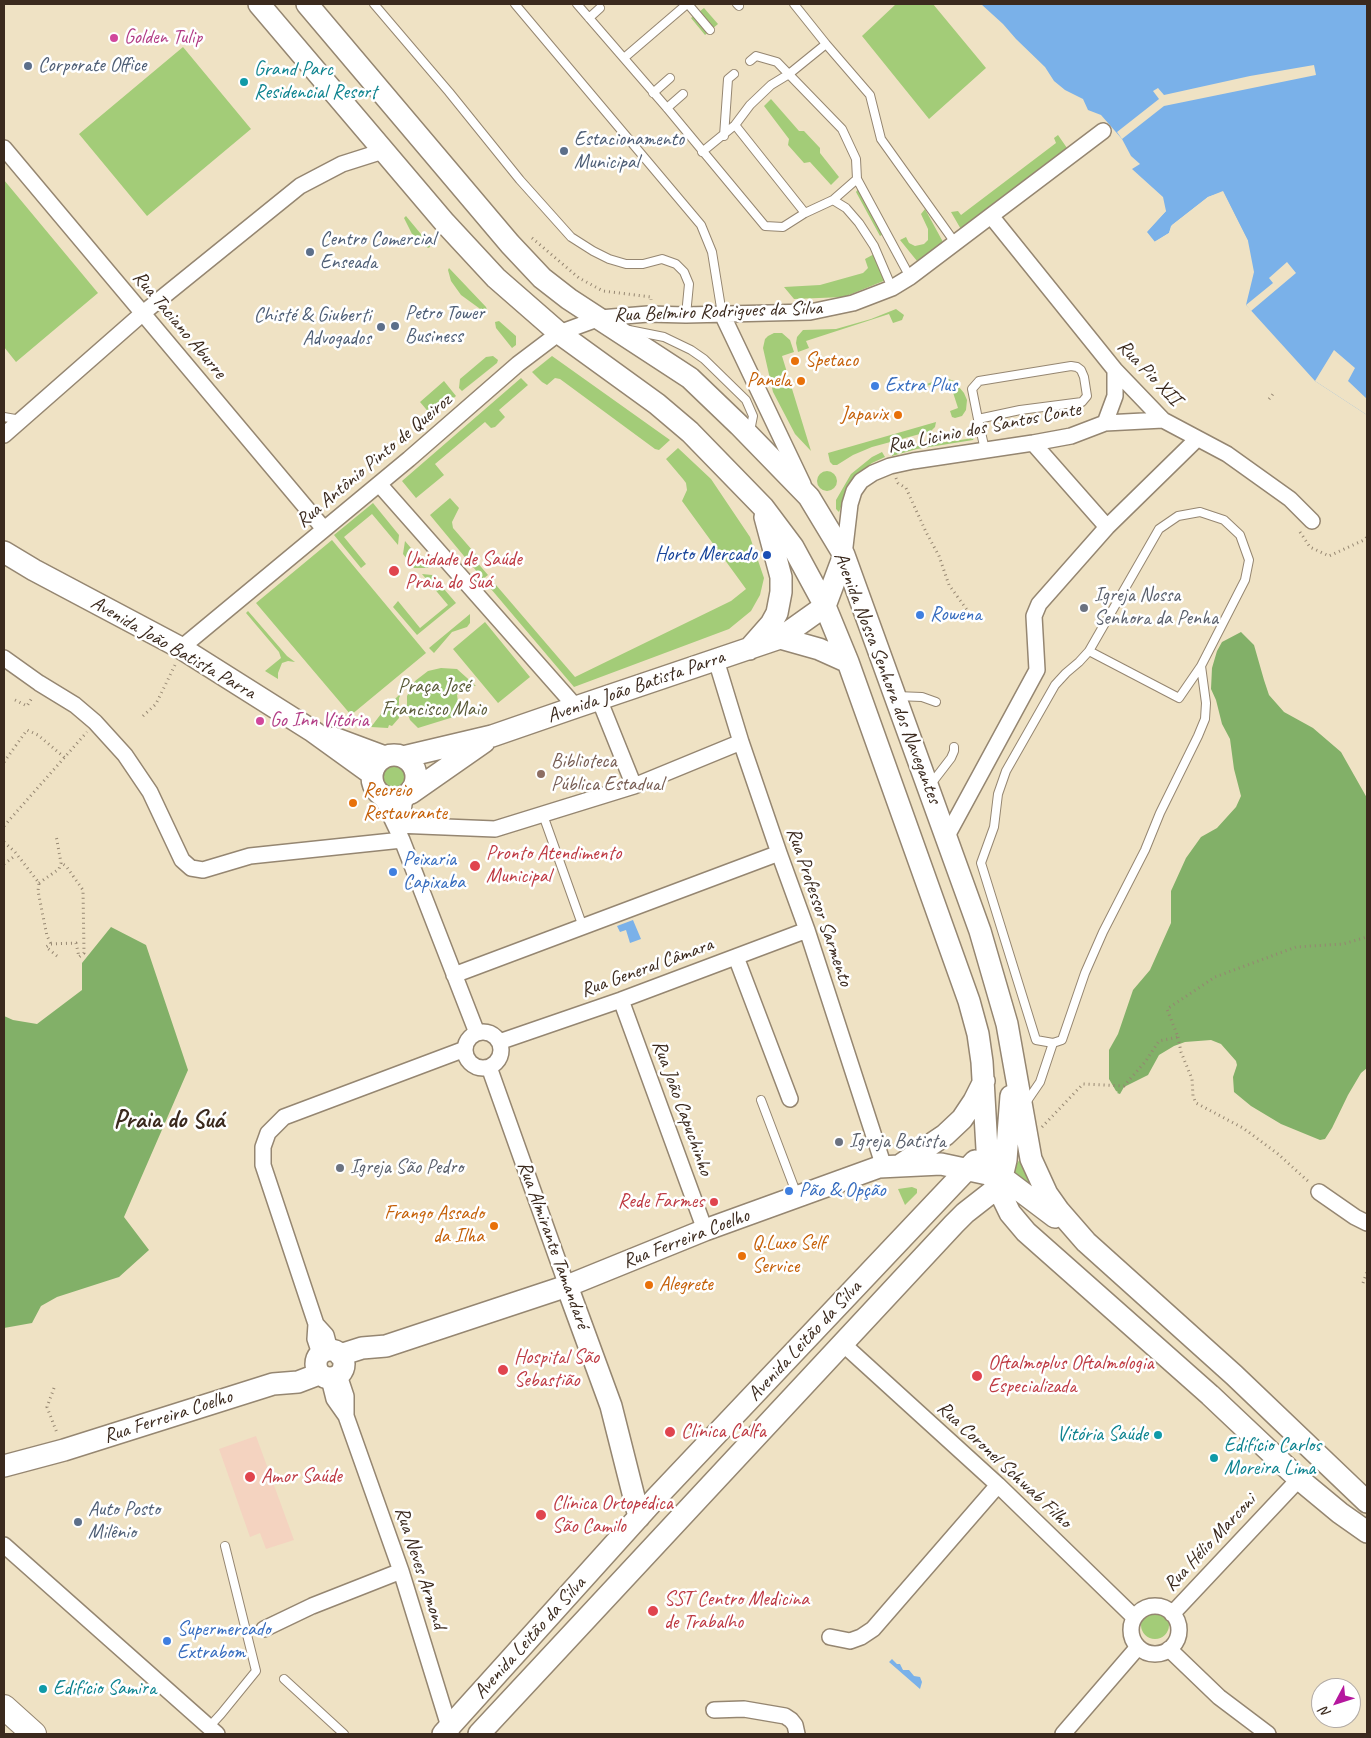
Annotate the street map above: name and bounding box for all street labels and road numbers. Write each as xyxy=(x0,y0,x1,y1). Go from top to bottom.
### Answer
street label: Rua Taciano Aburre xyxy=(127,266,231,384)
street label: Rua Belmiro Rodrigues da Silva xyxy=(613,296,823,328)
street label: Rua Pio XII xyxy=(1112,335,1186,411)
street label: Rua Antônio Pinto de Queiroz xyxy=(291,389,457,533)
street label: Rua Licinio dos Santos Conte xyxy=(885,398,1083,458)
street label: Avenida Nossa Senhora dos Navegantes xyxy=(828,549,946,807)
street label: Avenida João Batista Parra xyxy=(86,591,260,705)
street label: Avenida João Batista Parra xyxy=(544,645,728,729)
street label: Rua Professor Sarmento xyxy=(781,825,857,989)
street label: Rua General Câmara xyxy=(578,933,716,1003)
street label: Rua João Capuchinho xyxy=(646,1037,718,1179)
street label: Rua Almirante Tamandaré xyxy=(512,1158,594,1332)
street label: Rua Ferreira Coelho xyxy=(619,1204,753,1274)
street label: Avenida Leitão da Silva xyxy=(743,1276,867,1406)
street label: Rua Ferreira Coelho xyxy=(101,1385,235,1449)
street label: Rua Coronel Schwab Filho xyxy=(932,1396,1076,1534)
street label: Rua Hélio Marconi xyxy=(1159,1489,1261,1597)
street label: Rua Neves Armond xyxy=(389,1504,451,1632)
street label: Avenida Leitão da Silva xyxy=(469,1572,591,1704)

